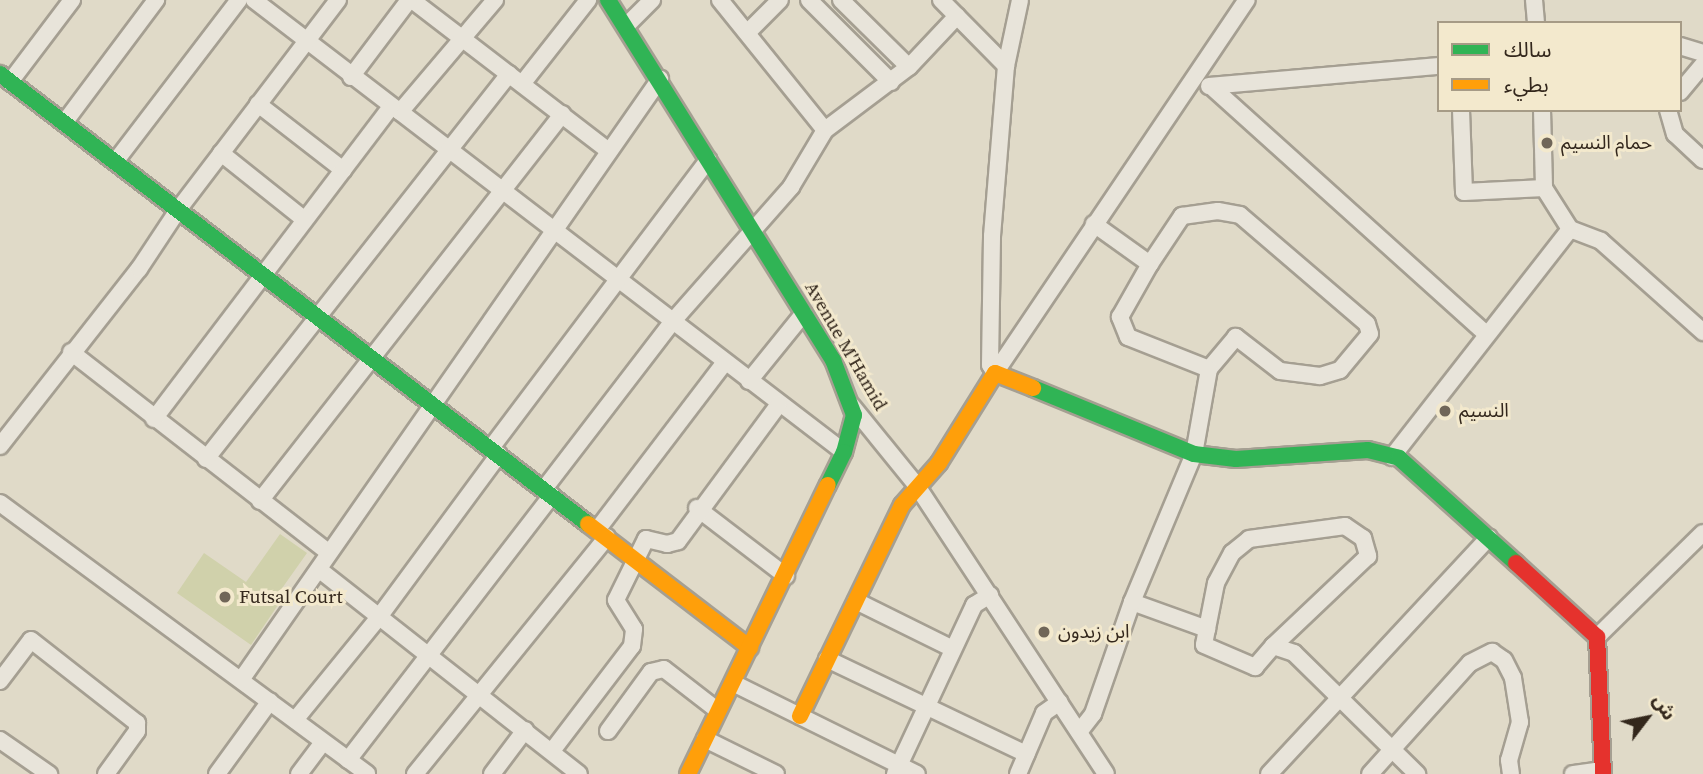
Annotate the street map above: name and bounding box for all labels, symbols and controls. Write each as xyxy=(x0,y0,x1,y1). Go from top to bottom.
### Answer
legend xyxy=(1437,21,1682,112)
text: سالك xyxy=(1504,35,1551,64)
text: بطيء xyxy=(1504,70,1549,99)
place label: حمام النسيم xyxy=(1561,132,1652,154)
marker: حمام النسيم xyxy=(1539,135,1555,151)
street label: Avenue M'Hamid xyxy=(800,277,892,415)
place label: النسيم xyxy=(1459,400,1509,422)
marker: النسيم xyxy=(1437,403,1453,419)
place label: Futsal Court xyxy=(239,586,343,608)
marker: Futsal Court xyxy=(217,589,233,605)
place label: ابن زيدون xyxy=(1058,621,1130,643)
marker: ابن زيدون xyxy=(1036,624,1052,640)
north arrow xyxy=(1612,683,1682,753)
text: ش xyxy=(1647,689,1683,725)

